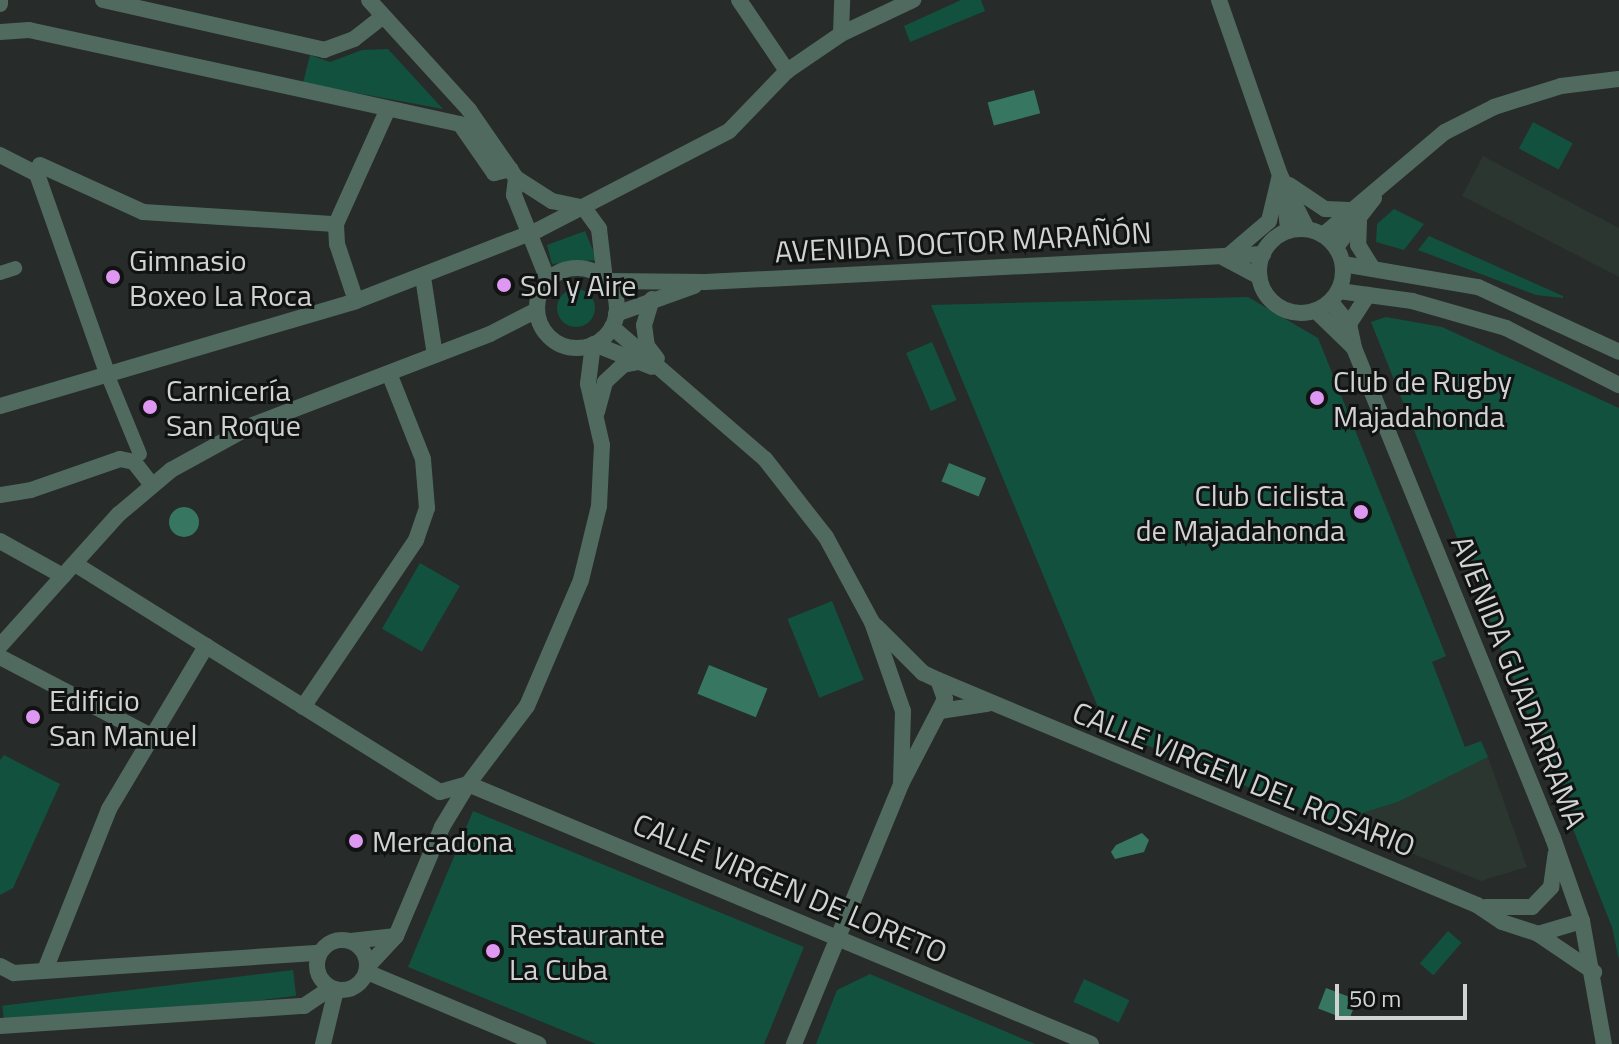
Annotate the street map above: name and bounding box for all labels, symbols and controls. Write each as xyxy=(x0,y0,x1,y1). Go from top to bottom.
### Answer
street label: AVENIDA DOCTOR MARAÑÓN xyxy=(774,214,1152,270)
place label: Gimnasio Boxeo La Roca xyxy=(129,242,312,312)
place label: Sol y Aire xyxy=(520,267,636,303)
marker: Gimnasio Boxeo La Roca xyxy=(104,268,122,286)
marker: Sol y Aire xyxy=(495,276,513,294)
place label: Club de Rugby Majadahonda xyxy=(1333,363,1512,434)
place label: Carnicería San Roque xyxy=(166,372,301,442)
marker: Club de Rugby Majadahonda xyxy=(1308,389,1326,407)
marker: Carnicería San Roque xyxy=(141,398,159,416)
place label: Club Ciclista de Majadahonda xyxy=(1136,477,1345,548)
marker: Club Ciclista de Majadahonda xyxy=(1352,503,1370,521)
street label: AVENIDA GUADARRAMA xyxy=(1444,531,1594,833)
place label: Edificio San Manuel xyxy=(49,682,197,752)
street label: CALLE VIRGEN DEL ROSARIO xyxy=(1068,694,1420,864)
marker: Edificio San Manuel xyxy=(24,708,42,726)
street label: CALLE VIRGEN DE LORETO xyxy=(628,805,952,971)
place label: Mercadona xyxy=(372,823,513,859)
marker: Mercadona xyxy=(347,832,365,850)
place label: Restaurante La Cuba xyxy=(509,916,665,986)
marker: Restaurante La Cuba xyxy=(484,942,502,960)
scale bar xyxy=(1339,968,1471,1018)
text: 50 m xyxy=(1349,980,1401,1016)

